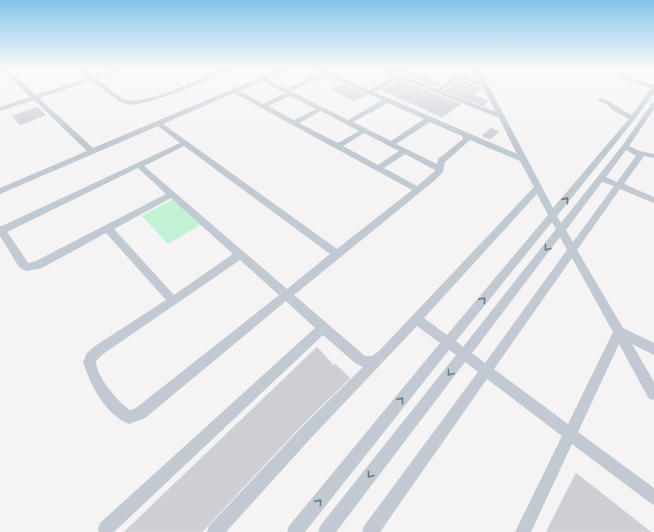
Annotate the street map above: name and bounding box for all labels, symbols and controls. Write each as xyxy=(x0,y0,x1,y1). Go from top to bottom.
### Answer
one-way arrow xyxy=(561,197,568,204)
one-way arrow xyxy=(545,244,552,251)
one-way arrow xyxy=(478,297,485,304)
one-way arrow xyxy=(448,368,455,375)
one-way arrow xyxy=(396,398,403,405)
one-way arrow xyxy=(368,471,375,478)
one-way arrow xyxy=(314,499,321,506)

